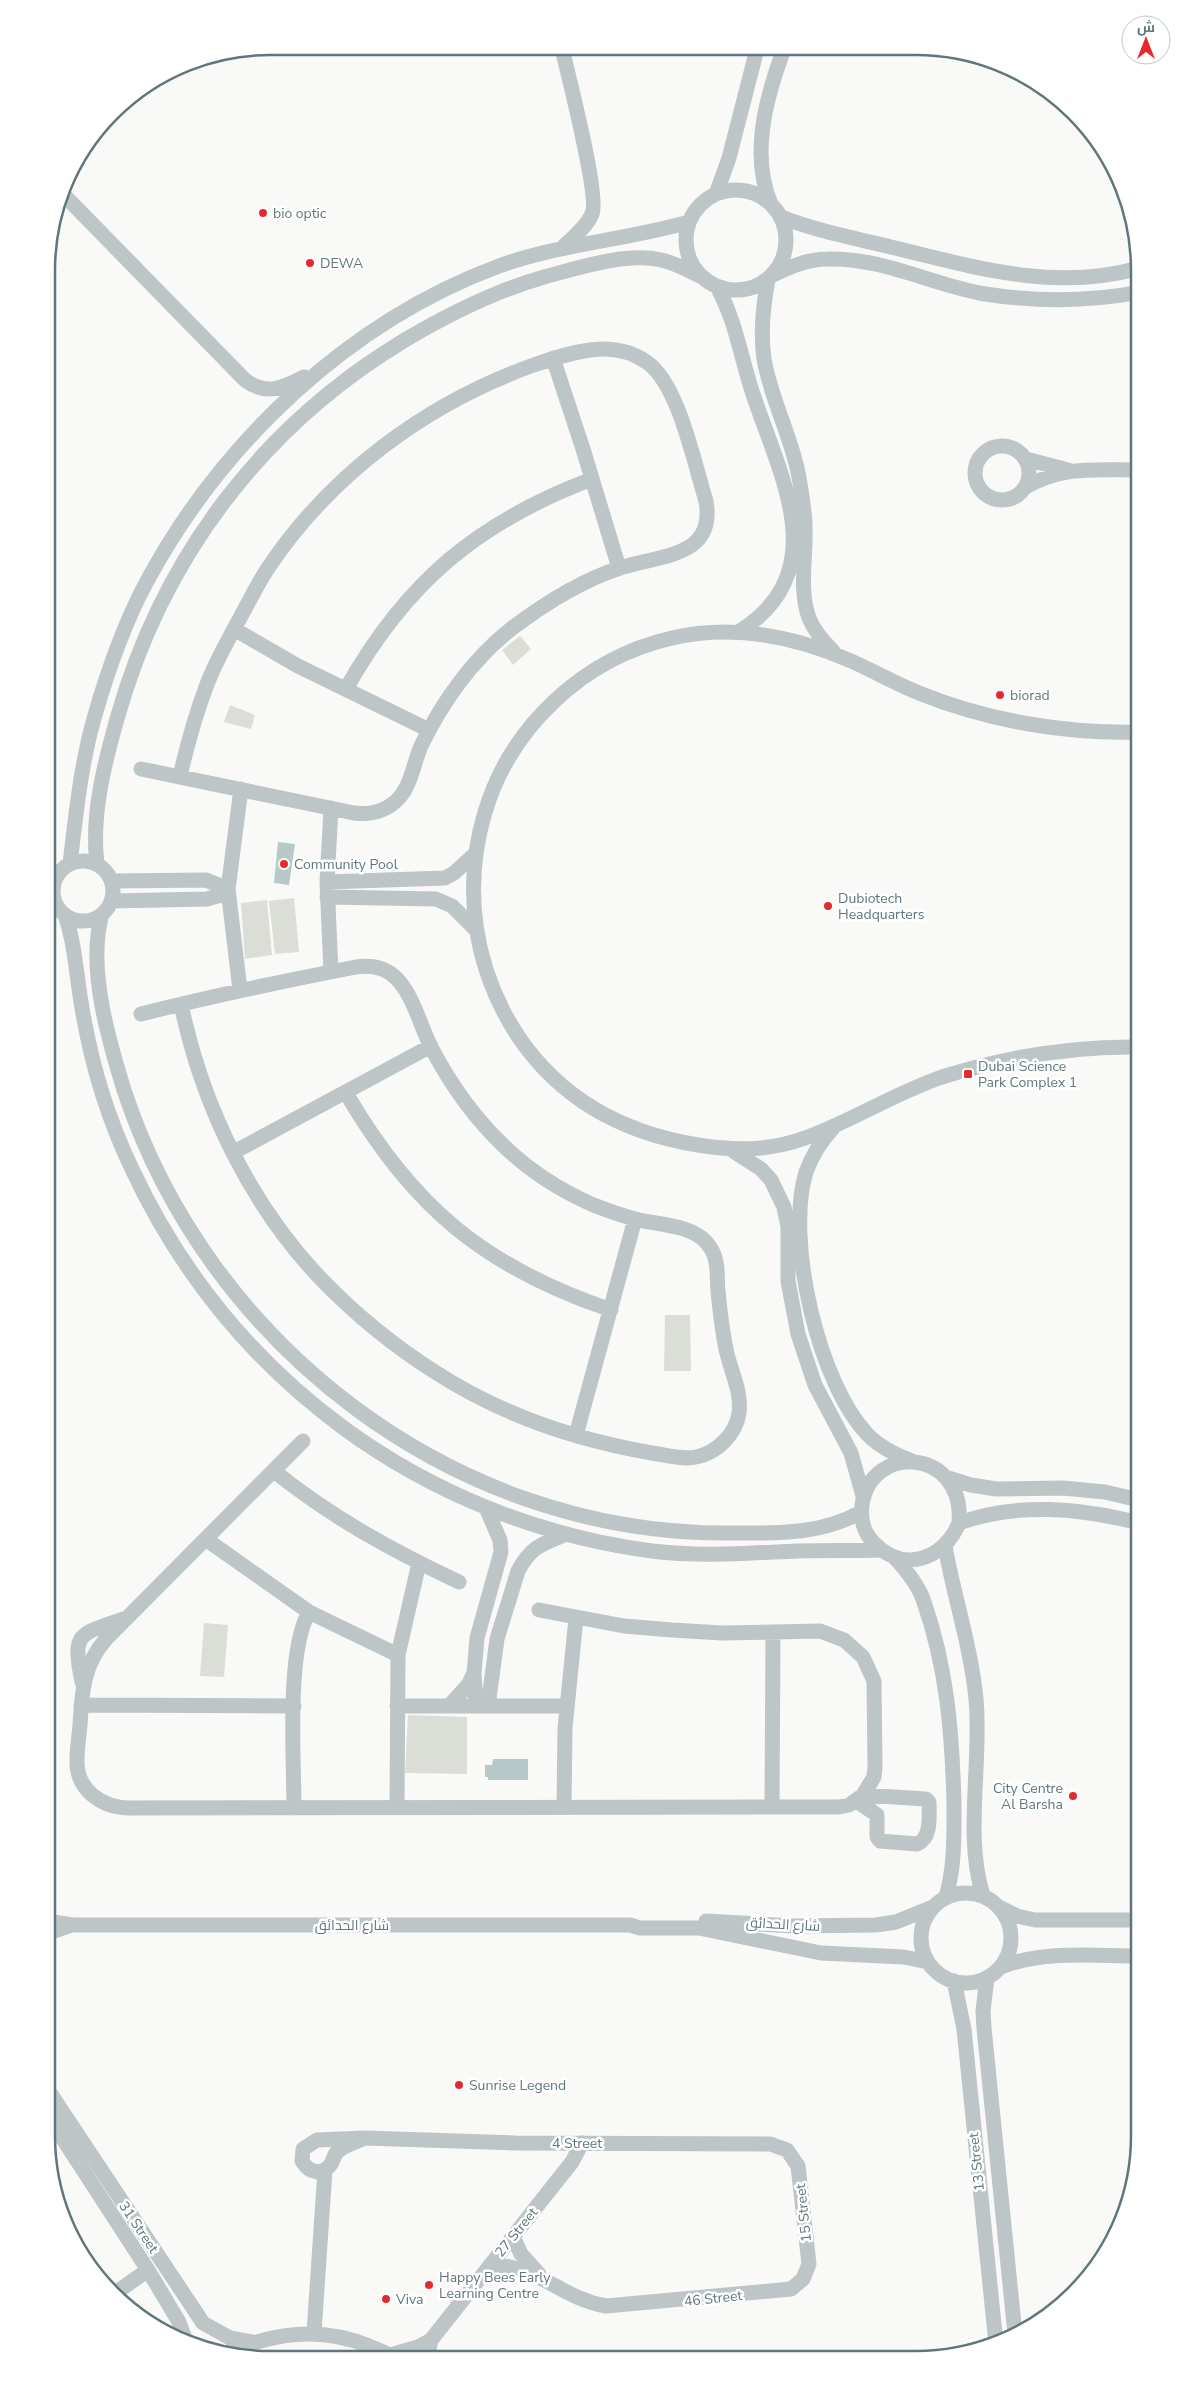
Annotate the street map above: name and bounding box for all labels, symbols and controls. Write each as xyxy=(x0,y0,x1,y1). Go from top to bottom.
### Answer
north arrow xyxy=(1121,15,1171,65)
text: ش xyxy=(1137,18,1155,37)
place label: bio optic xyxy=(273,204,327,223)
marker: bio optic xyxy=(257,207,269,219)
place label: DEWA xyxy=(320,254,363,273)
marker: DEWA xyxy=(304,257,316,269)
place label: biorad xyxy=(1010,686,1050,705)
marker: biorad xyxy=(994,689,1006,701)
place label: Community Pool xyxy=(294,855,399,874)
marker: Community Pool xyxy=(278,858,290,870)
place label: Dubiotech Headquarters xyxy=(838,889,925,924)
marker: Dubiotech Headquarters xyxy=(822,900,834,912)
place label: Dubai Science Park Complex 1 xyxy=(978,1057,1077,1092)
marker: Dubai Science Park Complex 1 xyxy=(962,1068,974,1080)
place label: City Centre Al Barsha xyxy=(993,1779,1063,1814)
marker: City Centre Al Barsha xyxy=(1067,1790,1079,1802)
street label: شارع الحدائق xyxy=(745,1913,821,1936)
street label: شارع الحدائق xyxy=(315,1916,389,1935)
place label: Sunrise Legend xyxy=(469,2076,566,2095)
marker: Sunrise Legend xyxy=(453,2079,465,2091)
street label: 13 Street xyxy=(964,2132,989,2192)
street label: 4 Street xyxy=(552,2134,602,2153)
street label: 15 Street xyxy=(791,2183,816,2243)
street label: 31 Street xyxy=(114,2198,163,2257)
street label: 27 Street xyxy=(491,2203,542,2261)
place label: Happy Bees Early Learning Centre xyxy=(439,2268,551,2303)
marker: Happy Bees Early Learning Centre xyxy=(423,2279,435,2291)
street label: 46 Street xyxy=(683,2286,743,2311)
place label: Viva xyxy=(395,2290,423,2309)
marker: Viva xyxy=(380,2293,392,2305)

